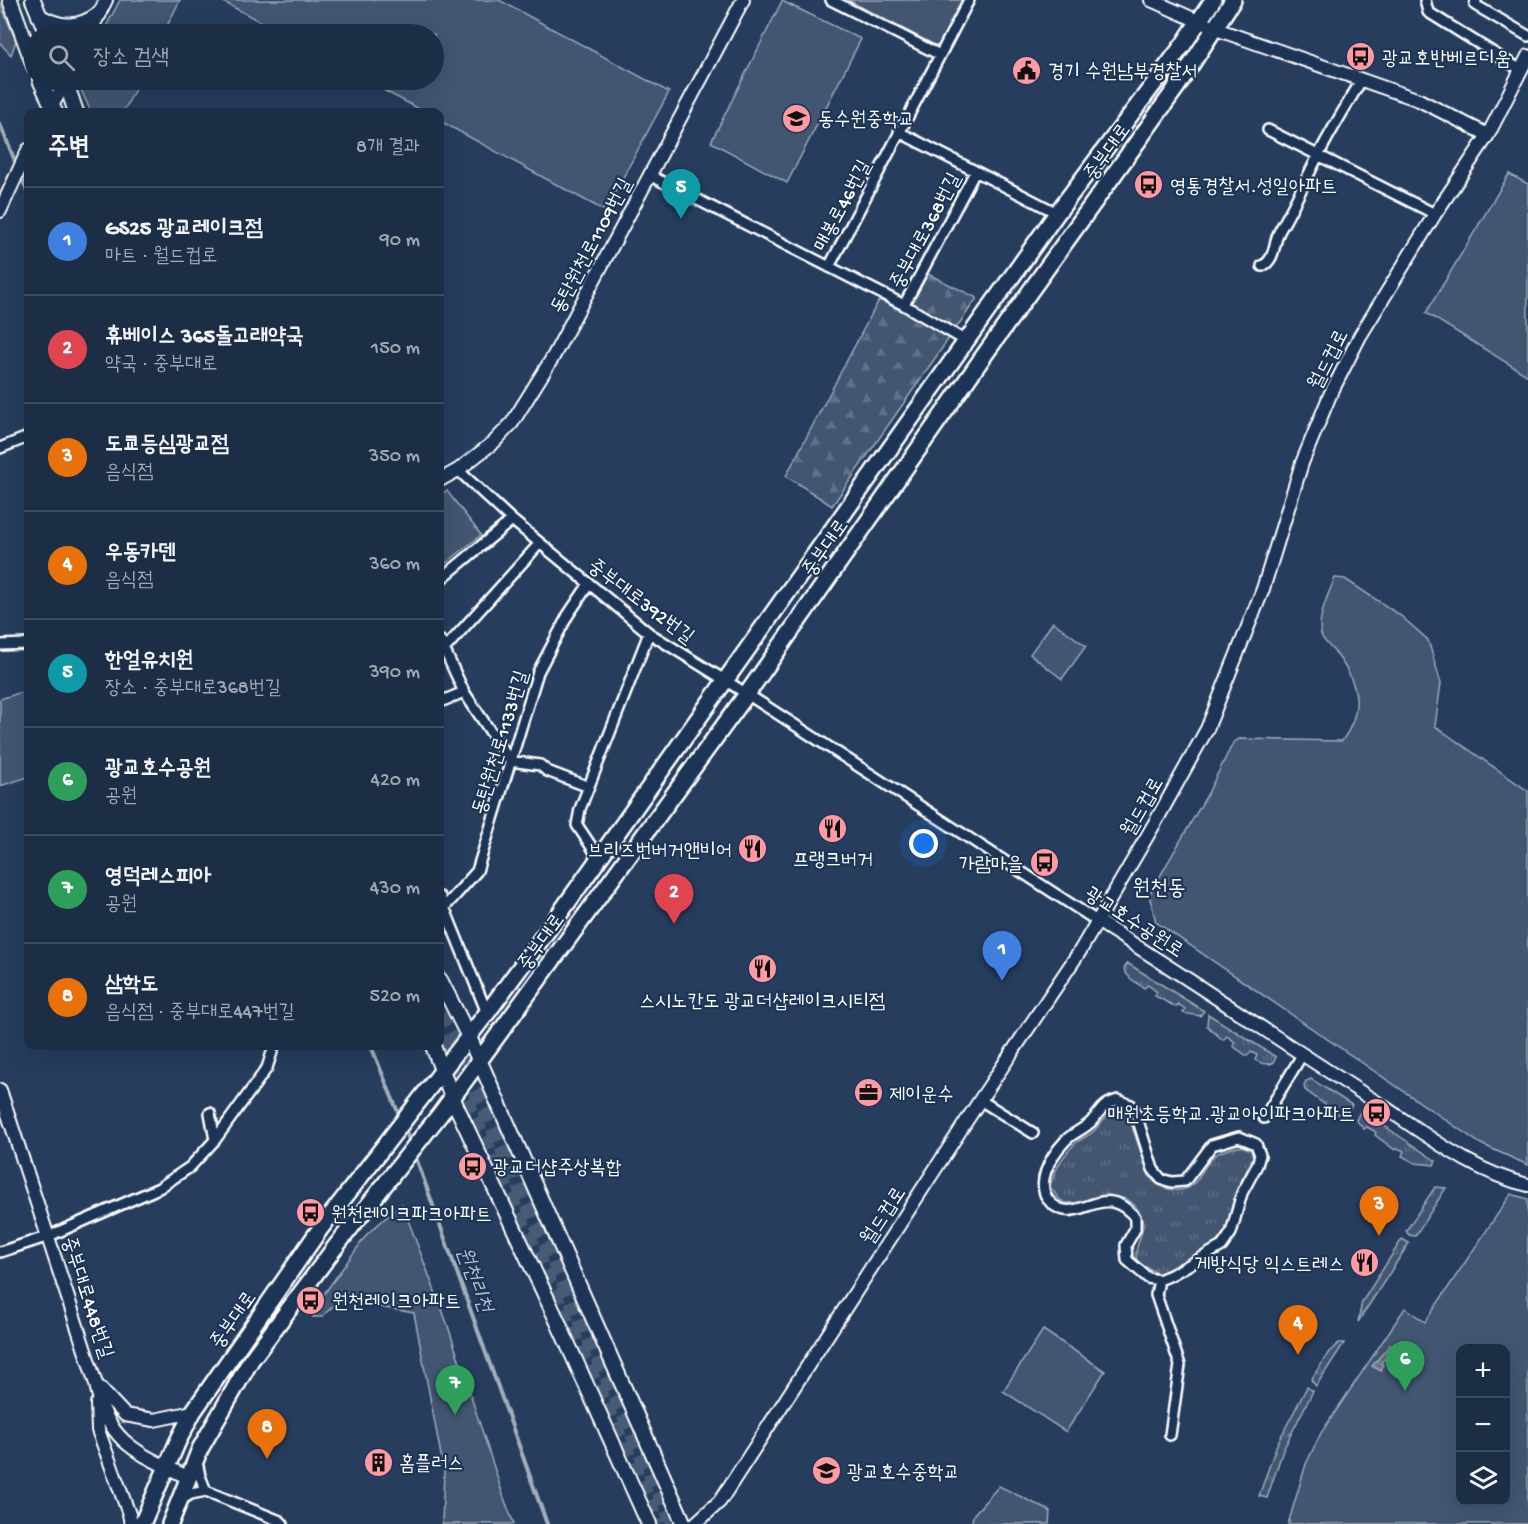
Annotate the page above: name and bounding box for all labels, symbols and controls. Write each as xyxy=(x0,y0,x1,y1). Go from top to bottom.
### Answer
search box xyxy=(24,24,444,90)
icon: search xyxy=(45,41,78,74)
bus stop icon: 광교호반베르디움 xyxy=(1345,41,1377,73)
text: 장소 검색 xyxy=(93,46,169,72)
place label: 광교호반베르디움 xyxy=(1382,49,1511,72)
public building icon: 경기 수원남부경찰서 xyxy=(1011,54,1043,86)
place label: 경기 수원남부경찰서 xyxy=(1048,61,1198,85)
school or university icon: 동수원중학교 xyxy=(781,102,813,134)
place label: 동수원중학교 xyxy=(818,110,915,133)
street label: 중부대로 xyxy=(1081,120,1137,186)
text: 주변 xyxy=(48,134,90,165)
text: 8개 결과 xyxy=(356,137,420,160)
street label: 매봉로46번길 xyxy=(810,157,878,256)
bus stop icon: 영통경찰서.성일아파트 xyxy=(1133,169,1165,201)
pin: 5 xyxy=(662,170,700,219)
street label: 중부대로368번길 xyxy=(887,170,967,294)
street label: 동탄원천로1109번길 xyxy=(548,175,638,318)
place label: 영통경찰서.성일아파트 xyxy=(1170,176,1337,200)
text: GS25 광교레이크점 xyxy=(105,217,263,243)
text: 1 xyxy=(63,230,72,253)
text: 90 m xyxy=(380,230,420,253)
text: 마트 · 월드컵로 xyxy=(105,246,217,269)
text: 휴베이스 365돌고래약국 xyxy=(105,325,304,351)
street label: 월드컵로 xyxy=(1304,326,1355,394)
text: 2 xyxy=(63,338,72,361)
text: 150 m xyxy=(371,338,420,361)
text: 약국 · 중부대로 xyxy=(105,354,217,377)
text: 도쿄등심광교점 xyxy=(105,433,229,459)
text: 3 xyxy=(62,446,73,469)
text: 350 m xyxy=(369,446,420,469)
text: 음식점 xyxy=(105,462,153,485)
street label: 중부대로 xyxy=(799,516,855,582)
text: 우동카덴 xyxy=(105,541,176,567)
text: 4 xyxy=(63,554,72,577)
text: 360 m xyxy=(369,554,420,577)
street label: 중부대로392번길 xyxy=(582,555,697,650)
text: 음식점 xyxy=(105,570,153,593)
text: 한얼유치원 xyxy=(105,649,194,675)
text: 5 xyxy=(62,662,73,685)
text: 390 m xyxy=(369,662,420,685)
street label: 동탄원천로1133번길 xyxy=(469,668,535,818)
text: 장소 · 중부대로368번길 xyxy=(105,678,281,701)
text: 광교호수공원 xyxy=(105,757,211,783)
text: 6 xyxy=(62,770,73,793)
text: 420 m xyxy=(370,770,420,793)
street label: 월드컵로 xyxy=(1117,774,1170,841)
text: 공원 xyxy=(105,786,137,809)
restaurant icon: 프랭크버거 xyxy=(817,812,849,844)
your location xyxy=(909,829,938,858)
restaurant icon: 브리즈번버거앤비어 xyxy=(737,833,769,865)
place label: 브리즈번버거앤비어 xyxy=(587,841,732,864)
bus stop icon: 가람마을 xyxy=(1028,847,1060,879)
place label: 프랭크버거 xyxy=(793,850,873,873)
place label: 가람마을 xyxy=(959,855,1023,878)
text: 영덕레스피아 xyxy=(105,865,211,891)
pin: 2 xyxy=(654,874,694,924)
district label: 원천동 xyxy=(1132,877,1186,903)
text: 7 xyxy=(62,878,73,901)
text: 430 m xyxy=(370,878,420,901)
street label: 광교호수공원로 xyxy=(1080,884,1187,964)
text: 공원 xyxy=(105,894,137,917)
street label: 중부대로 xyxy=(515,910,571,976)
pin: 1 xyxy=(982,932,1022,981)
restaurant icon: 스시노칸도 광교더샵레이크시티점 xyxy=(746,953,778,985)
text: 삼학도 xyxy=(105,973,158,999)
text: 8 xyxy=(62,986,73,1009)
text: 520 m xyxy=(369,986,420,1009)
place label: 스시노칸도 광교더샵레이크시티점 xyxy=(639,992,885,1015)
text: 음식점 · 중부대로447번길 xyxy=(105,1002,295,1025)
office icon: 제이운수 xyxy=(852,1077,884,1109)
place label: 제이운수 xyxy=(889,1085,953,1108)
bus stop icon: 매원초등학교.광교아이파크아파트 xyxy=(1360,1097,1392,1129)
place label: 매원초등학교.광교아이파크아파트 xyxy=(1107,1105,1355,1128)
bus stop icon: 광교더샵주상복합 xyxy=(456,1150,488,1182)
place label: 광교더샵주상복합 xyxy=(493,1158,622,1181)
street label: 월드컵로 xyxy=(857,1183,912,1250)
pin: 3 xyxy=(1360,1186,1398,1236)
bus stop icon: 원천레이크파크아파트 xyxy=(294,1197,326,1229)
place label: 원천레이크파크아파트 xyxy=(331,1205,492,1228)
street label: 중부대로448번길 xyxy=(55,1234,116,1362)
water label: 원천리천 xyxy=(449,1244,497,1318)
restaurant icon: 게방식당 익스트레스 xyxy=(1349,1247,1381,1279)
place label: 게방식당 익스트레스 xyxy=(1194,1255,1344,1278)
bus stop icon: 원천레이크아파트 xyxy=(295,1284,327,1316)
street label: 중부대로 xyxy=(207,1288,263,1354)
place label: 원천레이크아파트 xyxy=(332,1292,461,1315)
pin: 4 xyxy=(1278,1306,1318,1355)
pin: 6 xyxy=(1386,1342,1424,1391)
map controls xyxy=(1456,1344,1510,1506)
button: + xyxy=(1456,1344,1510,1398)
pin: 7 xyxy=(436,1366,474,1415)
button: − xyxy=(1456,1398,1510,1452)
pin: 8 xyxy=(248,1410,286,1459)
building icon: 홈플러스 xyxy=(362,1446,394,1478)
button: layers xyxy=(1456,1452,1510,1506)
place label: 홈플러스 xyxy=(399,1453,463,1477)
school or university icon: 광교호수중학교 xyxy=(810,1455,842,1487)
place label: 광교호수중학교 xyxy=(847,1463,960,1486)

